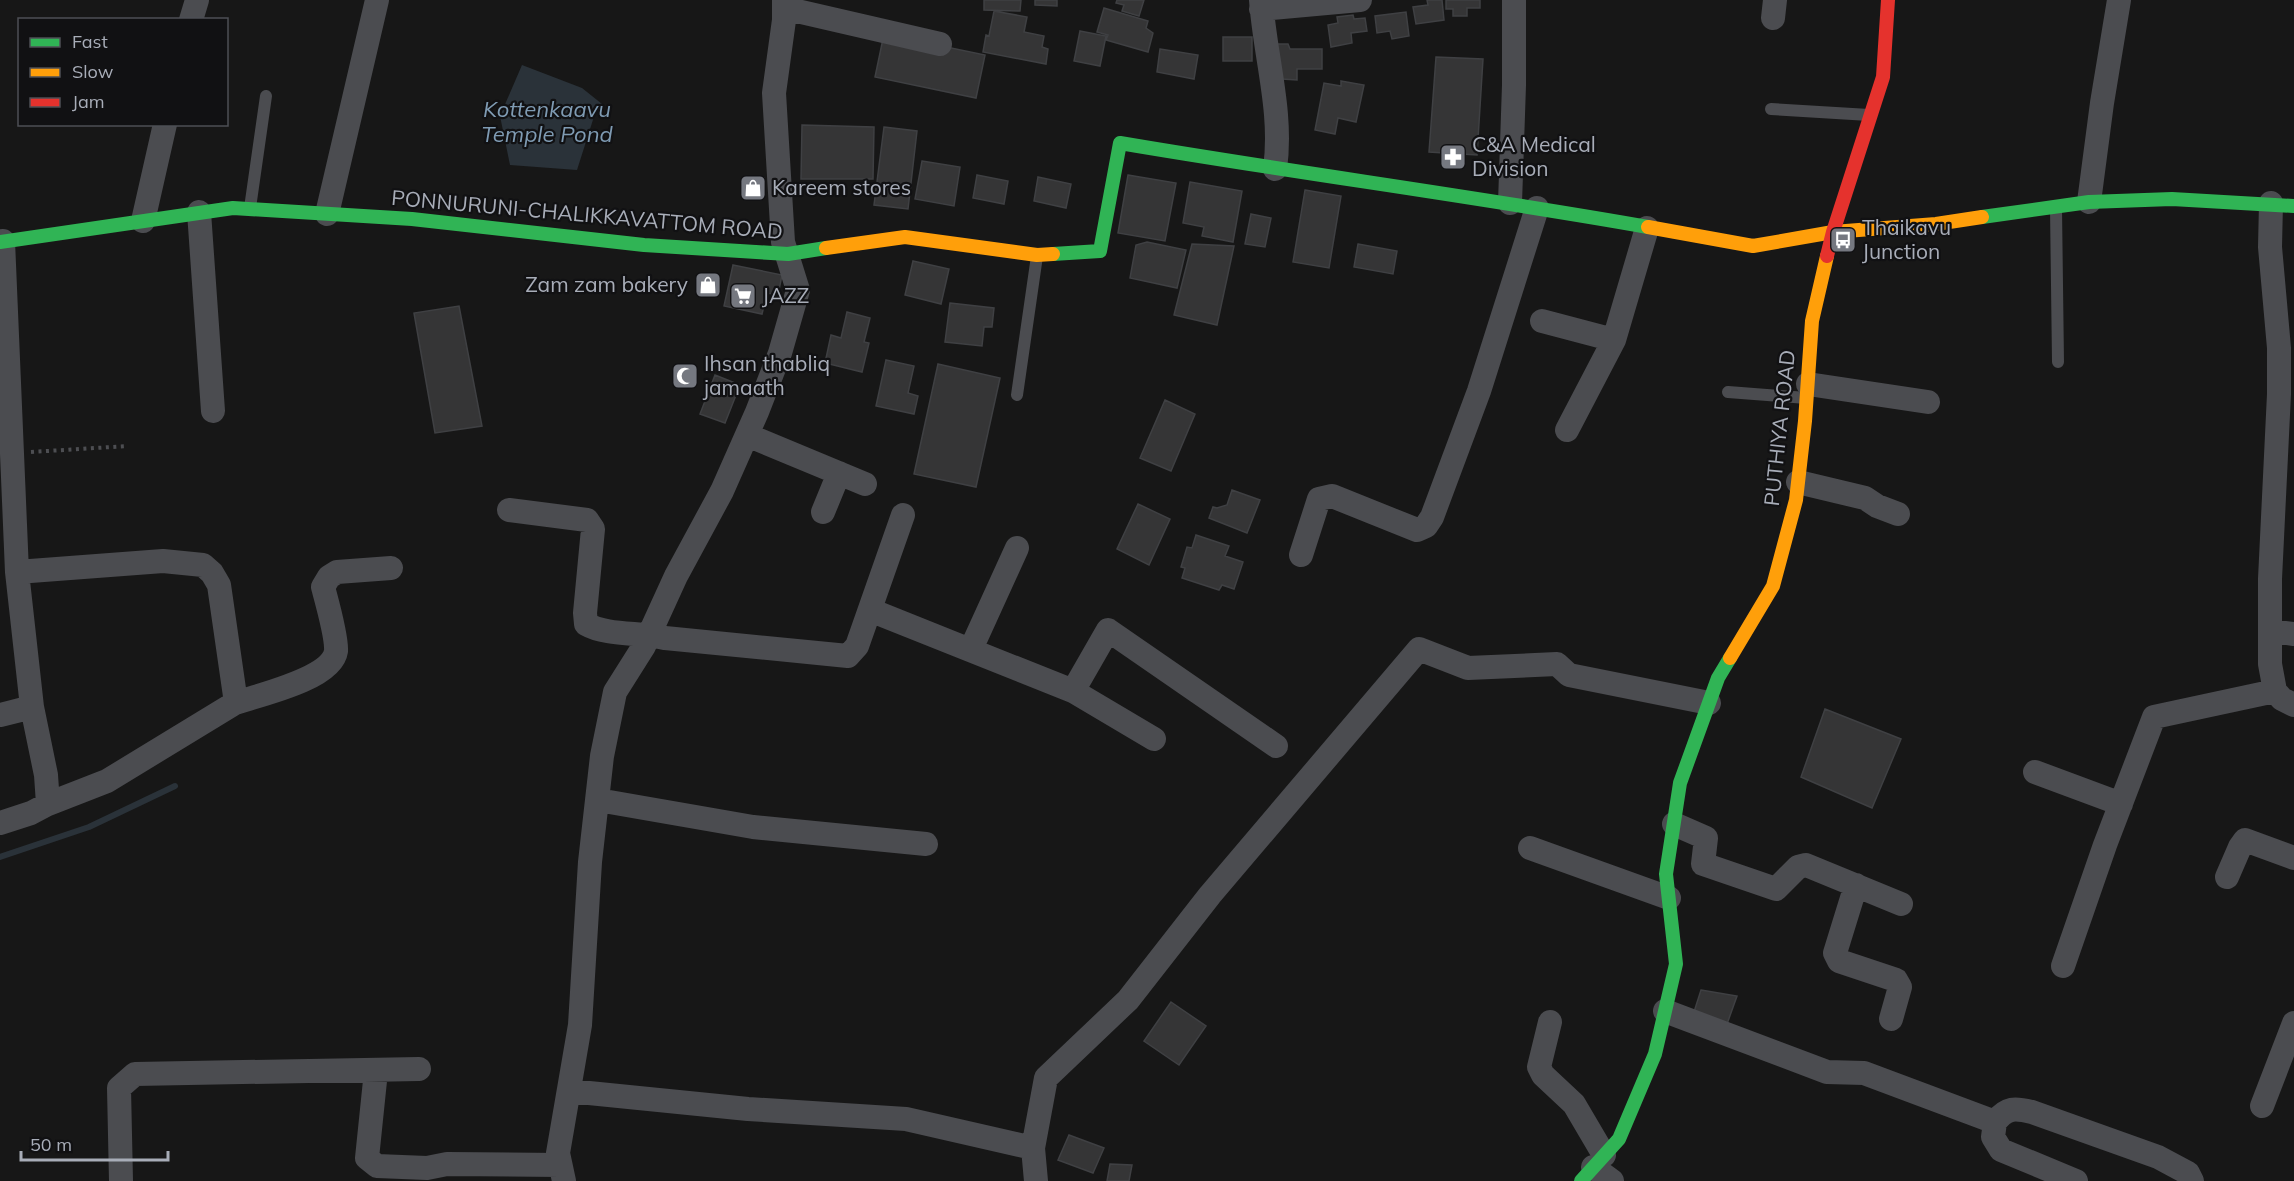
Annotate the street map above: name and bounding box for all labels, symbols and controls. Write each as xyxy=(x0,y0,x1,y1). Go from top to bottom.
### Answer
legend xyxy=(18,18,228,126)
text: Fast xyxy=(72,30,108,53)
text: Slow xyxy=(72,60,114,83)
text: Jam xyxy=(72,90,105,113)
water label: Kottenkaavu Temple Pond xyxy=(481,95,614,148)
place label: C&A Medical Division xyxy=(1472,131,1596,181)
pharmacy icon: C&A Medical Division xyxy=(1438,142,1468,172)
shop icon: Kareem stores xyxy=(738,173,768,203)
place label: Kareem stores xyxy=(772,174,911,200)
street label: PONNURUNI-CHALIKKAVATTOM ROAD xyxy=(390,184,784,244)
place label: Thaikavu Junction xyxy=(1862,214,1951,264)
bus stop icon: Thaikavu Junction xyxy=(1828,225,1858,255)
shop icon: Zam zam bakery xyxy=(693,270,723,300)
place label: Zam zam bakery xyxy=(525,271,688,297)
supermarket icon: JAZZ xyxy=(728,281,758,311)
place label: JAZZ xyxy=(762,282,809,308)
street label: PUTHIYA ROAD xyxy=(1758,348,1800,507)
place label: Ihsan thabliq jamaath xyxy=(702,350,830,400)
mosque icon: Ihsan thabliq jamaath xyxy=(670,361,700,391)
scale bar xyxy=(21,1124,168,1162)
text: 50 m xyxy=(30,1133,72,1156)

